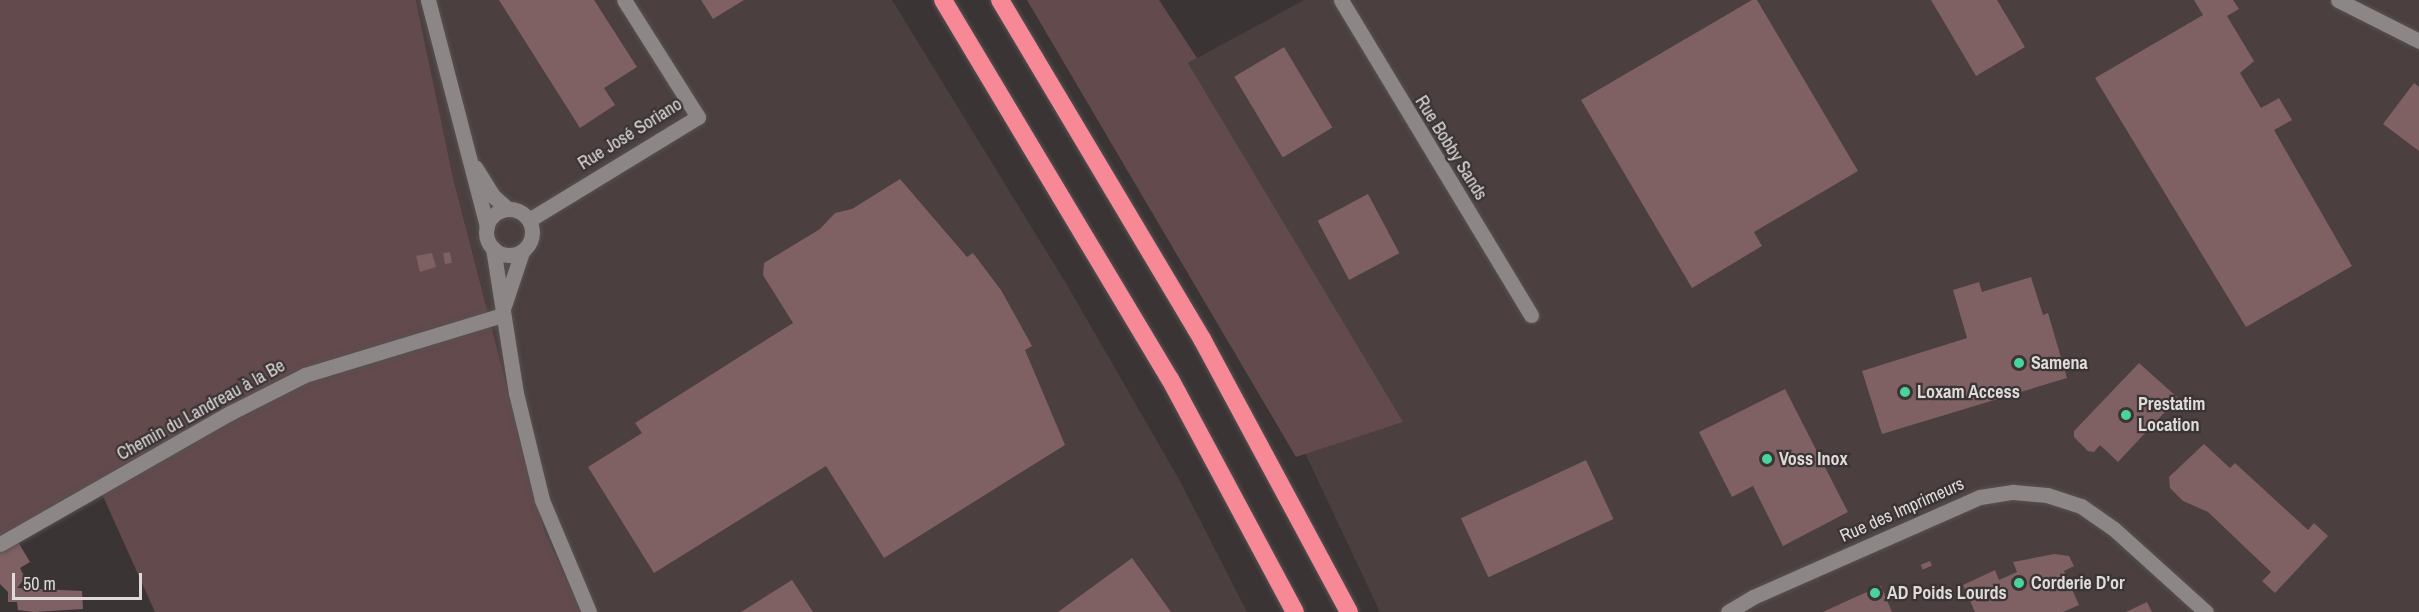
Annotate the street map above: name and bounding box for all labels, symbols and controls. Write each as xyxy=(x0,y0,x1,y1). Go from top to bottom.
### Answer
street label: Rue Bobby Sands xyxy=(1410,92,1492,204)
street label: Rue José Soriano xyxy=(574,94,686,174)
place label: Samena xyxy=(2031,352,2088,374)
street label: Chemin du Landreau à la Be xyxy=(113,355,289,465)
marker: Samena xyxy=(2012,356,2026,370)
place label: Loxam Access xyxy=(1917,381,2020,403)
marker: Loxam Access xyxy=(1898,385,1912,399)
place label: Prestatim Location xyxy=(2138,394,2205,436)
marker: Prestatim Location xyxy=(2119,408,2133,422)
place label: Voss Inox xyxy=(1779,448,1848,470)
marker: Voss Inox xyxy=(1760,452,1774,466)
street label: Rue des Imprimeurs xyxy=(1837,473,1967,547)
scale bar xyxy=(15,561,146,599)
text: 50 m xyxy=(23,571,56,596)
place label: Corderie D'or xyxy=(2031,572,2125,594)
marker: Corderie D'or xyxy=(2012,576,2026,590)
place label: AD Poids Lourds xyxy=(1887,582,2007,604)
marker: AD Poids Lourds xyxy=(1868,586,1882,600)

